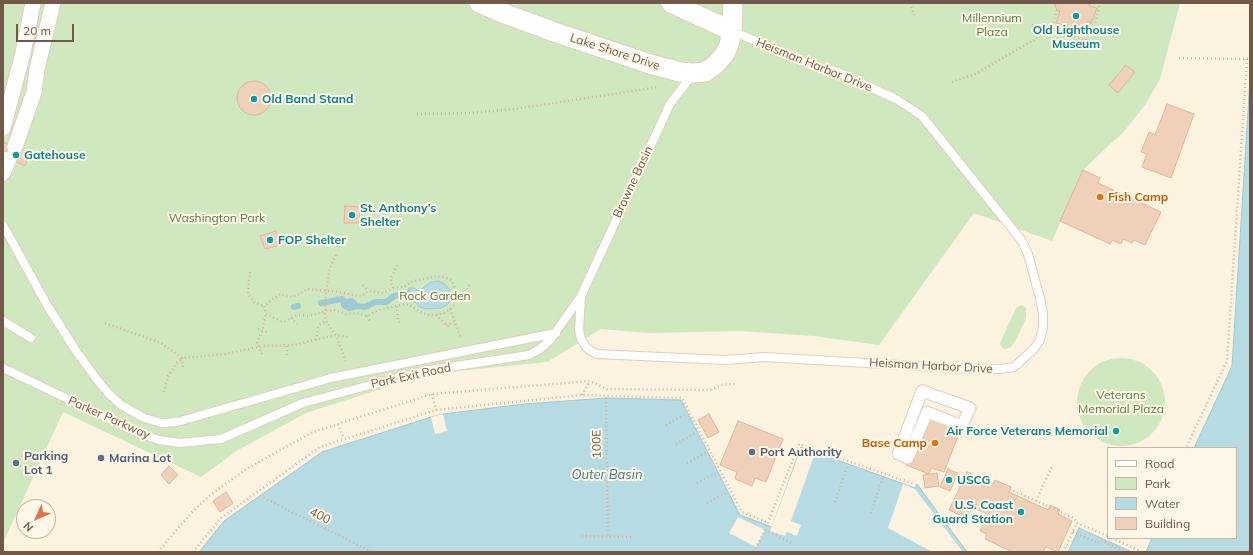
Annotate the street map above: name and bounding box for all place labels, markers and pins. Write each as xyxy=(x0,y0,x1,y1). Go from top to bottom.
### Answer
marker: Old Lighthouse Museum xyxy=(1071,11,1081,21)
place label: Old Lighthouse Museum xyxy=(1033,23,1119,51)
place label: Old Band Stand xyxy=(262,92,353,106)
marker: Old Band Stand xyxy=(249,94,259,104)
place label: Gatehouse xyxy=(24,148,85,162)
marker: Gatehouse xyxy=(11,150,21,160)
place label: Fish Camp xyxy=(1108,190,1168,204)
marker: Fish Camp xyxy=(1095,192,1105,202)
place label: St. Anthony’s Shelter xyxy=(360,201,436,229)
marker: St. Anthony’s Shelter xyxy=(347,210,357,220)
place label: FOP Shelter xyxy=(278,233,346,247)
marker: FOP Shelter xyxy=(265,235,275,245)
place label: Air Force Veterans Memorial xyxy=(946,424,1108,438)
marker: Air Force Veterans Memorial xyxy=(1111,426,1121,436)
place label: Base Camp xyxy=(862,436,927,450)
marker: Base Camp xyxy=(930,438,940,448)
place label: Port Authority xyxy=(760,445,842,459)
marker: Port Authority xyxy=(747,447,757,457)
place label: Parking Lot 1 xyxy=(24,449,68,477)
place label: Marina Lot xyxy=(109,451,171,465)
marker: Marina Lot xyxy=(96,453,106,463)
marker: Parking Lot 1 xyxy=(11,458,21,468)
place label: USCG xyxy=(957,473,990,487)
marker: USCG xyxy=(944,475,954,485)
place label: U.S. Coast Guard Station xyxy=(932,498,1013,526)
marker: U.S. Coast Guard Station xyxy=(1016,507,1026,517)

